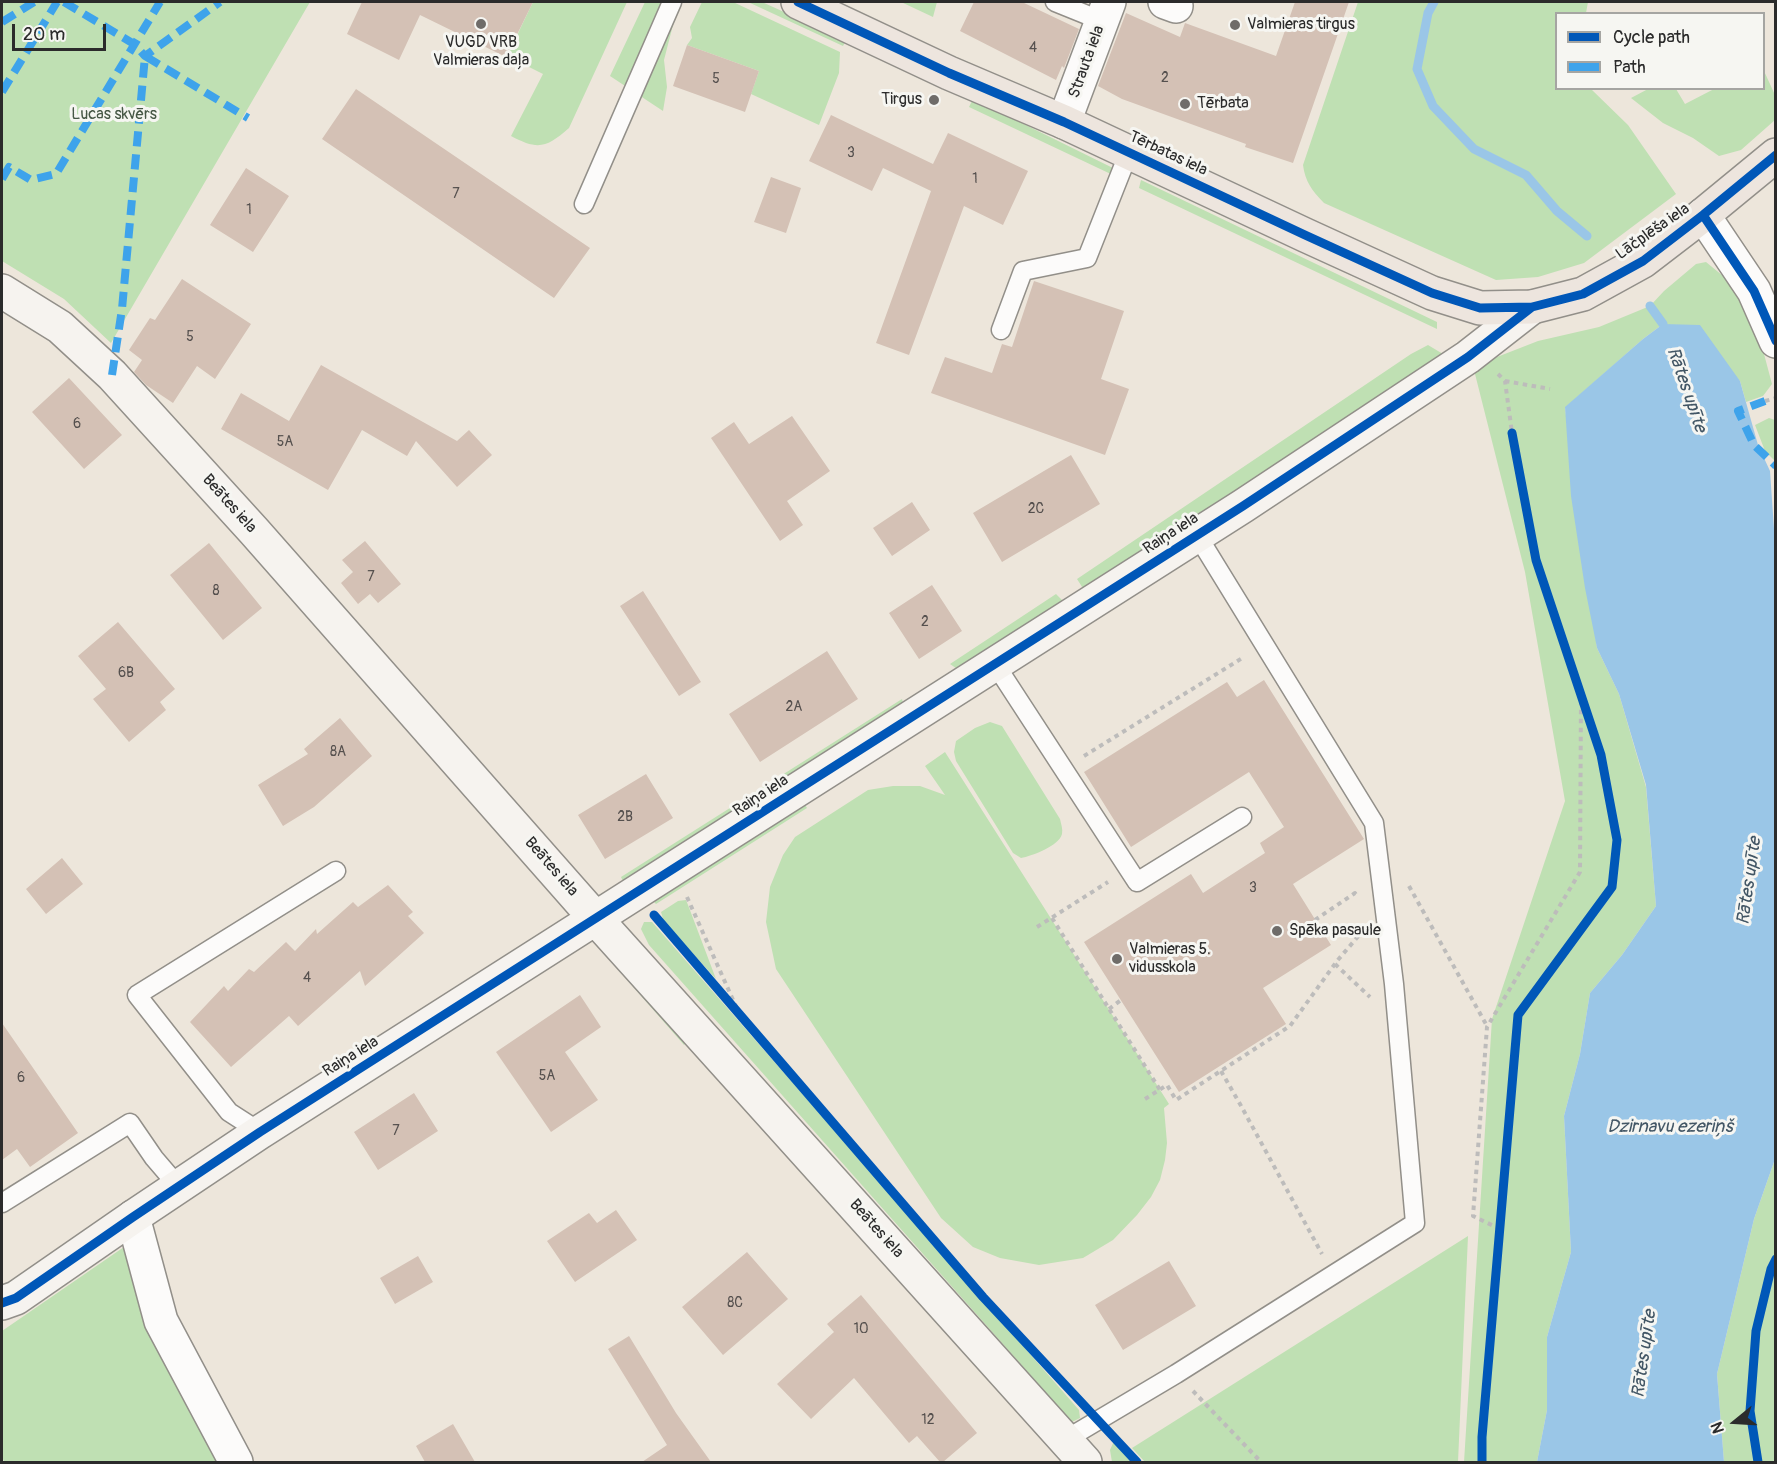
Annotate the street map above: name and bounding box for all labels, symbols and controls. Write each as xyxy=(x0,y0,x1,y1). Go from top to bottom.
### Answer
scale bar xyxy=(15,12,110,50)
legend xyxy=(1555,12,1765,90)
place label: Valmieras tirgus xyxy=(1247,15,1355,35)
marker: VUGD VRB Valmieras daļa xyxy=(474,17,488,31)
marker: Valmieras tirgus xyxy=(1228,18,1242,32)
text: 20 m xyxy=(23,23,65,46)
street label: Strauta iela xyxy=(1065,23,1109,101)
text: Cycle path xyxy=(1613,26,1690,49)
place label: VUGD VRB Valmieras daļa xyxy=(433,33,529,71)
house number: 4 xyxy=(1029,40,1037,56)
text: Path xyxy=(1613,56,1646,79)
house number: 2 xyxy=(1161,70,1169,86)
house number: 5 xyxy=(712,71,720,87)
place label: Tirgus xyxy=(881,90,922,110)
marker: Tirgus xyxy=(927,93,941,107)
place label: Tērbata xyxy=(1197,94,1249,114)
marker: Tērbata xyxy=(1178,97,1192,111)
park label: Lucas skvērs xyxy=(71,105,157,125)
street label: Tērbatas iela xyxy=(1126,127,1210,181)
house number: 3 xyxy=(847,145,855,161)
house number: 1 xyxy=(972,171,978,187)
house number: 7 xyxy=(452,186,460,202)
street label: Lāčplēša iela xyxy=(1612,200,1694,264)
house number: 1 xyxy=(246,202,252,218)
house number: 5 xyxy=(186,329,194,345)
water label: Rātes upīte xyxy=(1661,345,1711,435)
house number: 6 xyxy=(73,416,81,432)
house number: 5A xyxy=(277,434,293,450)
street label: Beātes iela xyxy=(198,471,260,537)
house number: 2C xyxy=(1028,501,1044,517)
street label: Raiņa iela xyxy=(1140,509,1202,559)
house number: 7 xyxy=(367,569,375,585)
house number: 8 xyxy=(212,583,220,599)
house number: 2 xyxy=(921,614,929,630)
house number: 6B xyxy=(118,665,134,681)
house number: 2A xyxy=(786,699,802,715)
house number: 8A xyxy=(330,744,346,760)
street label: Raiņa iela xyxy=(730,771,792,821)
house number: 2B xyxy=(617,809,633,825)
street label: Beātes iela xyxy=(520,833,582,901)
water label: Rātes upīte xyxy=(1733,836,1767,926)
house number: 3 xyxy=(1249,880,1257,896)
place label: Spēka pasaule xyxy=(1289,921,1381,941)
marker: Spēka pasaule xyxy=(1270,924,1284,938)
place label: Valmieras 5. vidusskola xyxy=(1129,940,1211,978)
marker: Valmieras 5. vidusskola xyxy=(1110,952,1124,966)
house number: 4 xyxy=(303,970,311,986)
street label: Raiņa iela xyxy=(320,1032,382,1082)
house number: 5A xyxy=(539,1068,555,1084)
house number: 6 xyxy=(17,1070,25,1086)
water label: Dzirnavu ezeriņš xyxy=(1607,1116,1733,1138)
house number: 7 xyxy=(392,1123,400,1139)
street label: Beātes iela xyxy=(845,1196,907,1262)
house number: 8C xyxy=(727,1295,743,1311)
water label: Rātes upīte xyxy=(1628,1309,1662,1399)
house number: 10 xyxy=(853,1321,869,1337)
north arrow xyxy=(1705,1392,1765,1452)
house number: 12 xyxy=(921,1412,935,1428)
text: N xyxy=(1707,1419,1729,1436)

